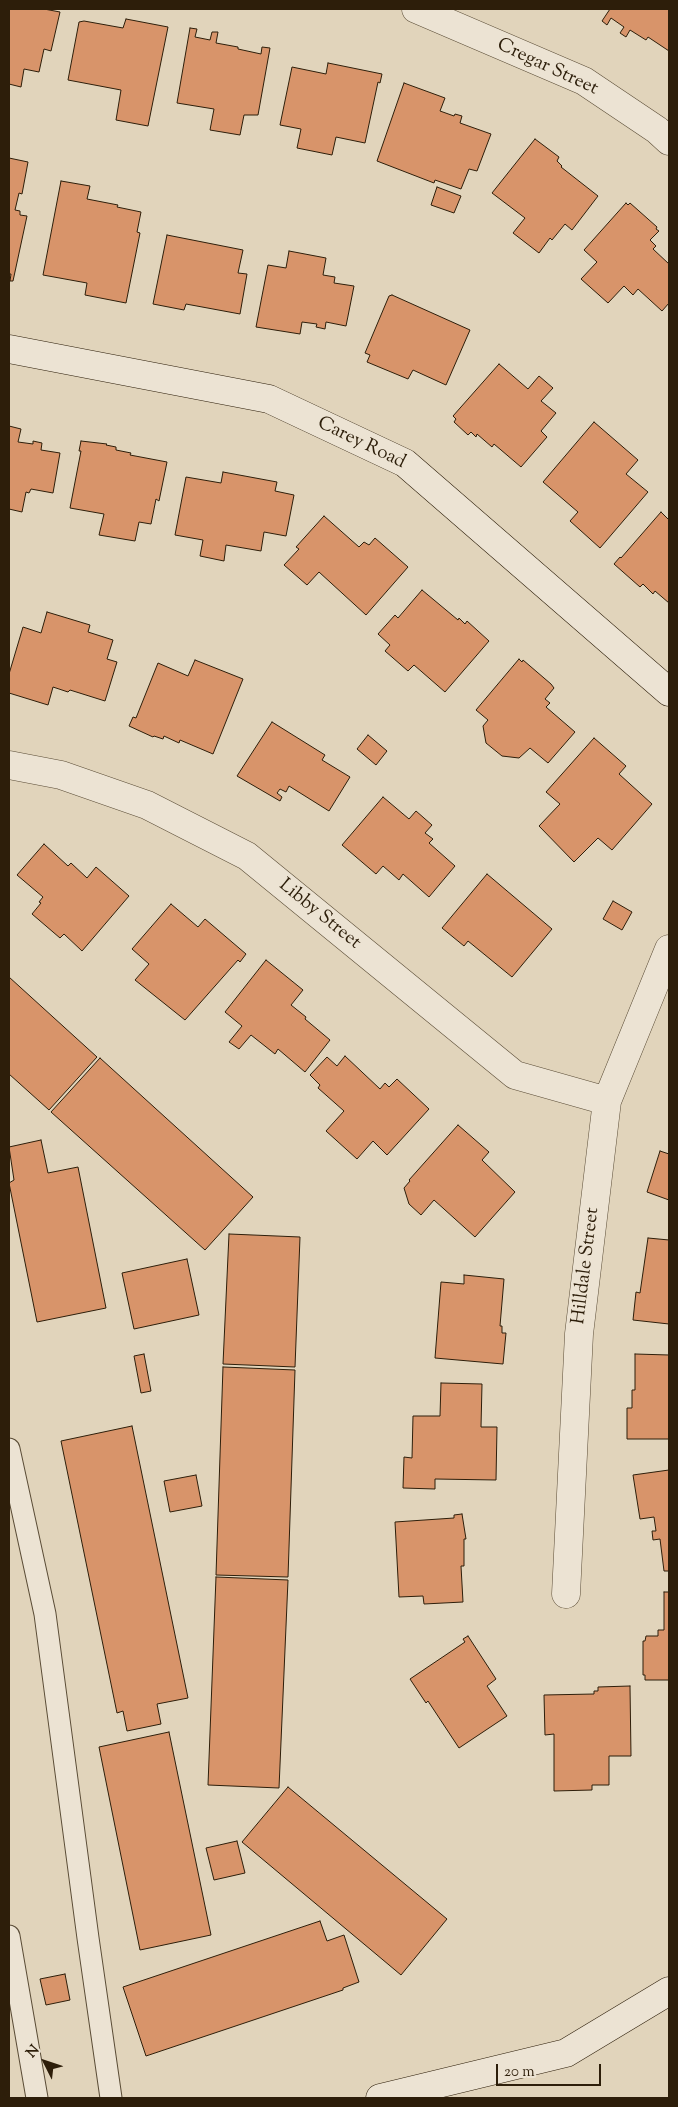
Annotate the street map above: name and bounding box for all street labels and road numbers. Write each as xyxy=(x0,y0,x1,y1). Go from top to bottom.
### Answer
street label: Cregar Street xyxy=(493,35,601,101)
street label: Carey Road xyxy=(313,413,409,475)
street label: Libby Street xyxy=(273,875,365,955)
street label: Hilldale Street xyxy=(569,1206,605,1326)

